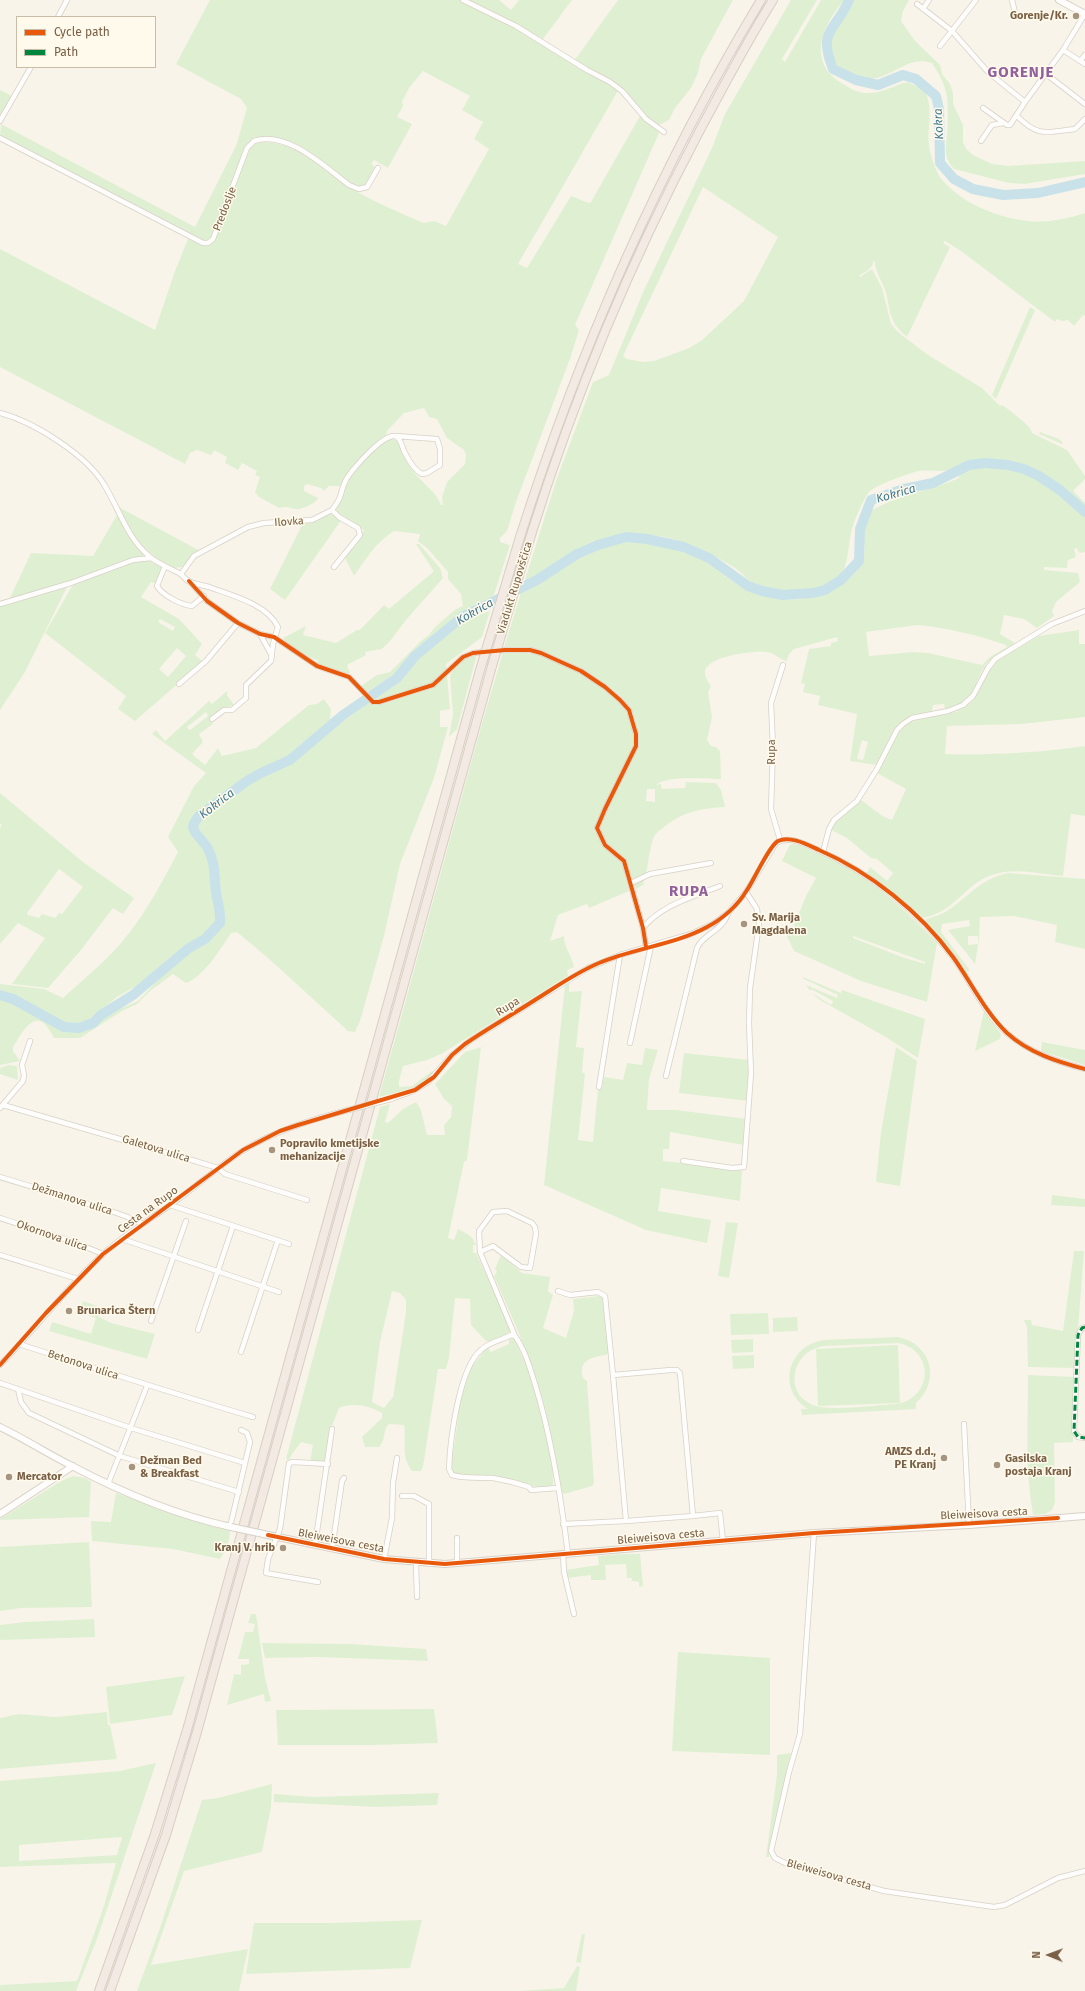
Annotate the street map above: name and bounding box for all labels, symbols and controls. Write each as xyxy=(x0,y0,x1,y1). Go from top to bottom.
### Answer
place label: Gorenje/Kr. xyxy=(1010,9,1068,23)
marker: Gorenje/Kr. xyxy=(1071,11,1081,21)
legend xyxy=(16,16,156,68)
text: Cycle path xyxy=(54,25,110,39)
text: Path xyxy=(54,45,78,59)
district label: GORENJE xyxy=(988,64,1054,82)
water label: Kokra xyxy=(931,108,947,140)
street label: Predoslje xyxy=(211,185,239,233)
water label: Kokrica xyxy=(875,482,917,506)
street label: Ilovka xyxy=(274,514,304,530)
street label: Viadukt Rupovščica xyxy=(495,540,535,636)
water label: Kokrica xyxy=(454,596,496,628)
street label: Rupa xyxy=(765,739,779,765)
water label: Kokrica xyxy=(197,786,237,822)
district label: RUPA xyxy=(669,883,709,901)
place label: Sv. Marija Magdalena xyxy=(752,911,807,937)
marker: Sv. Marija Magdalena xyxy=(739,919,749,929)
street label: Rupa xyxy=(494,995,522,1019)
street label: Galetova ulica xyxy=(121,1132,191,1166)
place label: Popravilo kmetijske mehanizacije xyxy=(280,1137,379,1163)
marker: Popravilo kmetijske mehanizacije xyxy=(267,1145,277,1155)
street label: Dežmanova ulica xyxy=(30,1180,114,1218)
street label: Cesta na Rupo xyxy=(115,1184,181,1236)
street label: Okornova ulica xyxy=(15,1218,89,1254)
place label: Brunarica Štern xyxy=(77,1304,155,1318)
marker: Brunarica Štern xyxy=(64,1306,74,1316)
street label: Betonova ulica xyxy=(46,1347,120,1383)
place label: AMZS d.d., PE Kranj xyxy=(885,1445,936,1471)
place label: Gasilska postaja Kranj xyxy=(1005,1452,1072,1478)
marker: AMZS d.d., PE Kranj xyxy=(939,1453,949,1463)
place label: Dežman Bed & Breakfast xyxy=(140,1454,202,1480)
marker: Gasilska postaja Kranj xyxy=(992,1460,1002,1470)
marker: Dežman Bed & Breakfast xyxy=(127,1462,137,1472)
place label: Mercator xyxy=(17,1470,62,1484)
marker: Mercator xyxy=(4,1472,14,1482)
street label: Bleiweisova cesta xyxy=(940,1505,1028,1523)
street label: Bleiweisova cesta xyxy=(297,1526,385,1556)
street label: Bleiweisova cesta xyxy=(617,1527,705,1547)
place label: Kranj V. hrib xyxy=(215,1541,275,1555)
marker: Kranj V. hrib xyxy=(278,1543,288,1553)
street label: Bleiweisova cesta xyxy=(785,1857,873,1893)
north arrow xyxy=(1029,1935,1069,1975)
text: N xyxy=(1030,1951,1043,1959)

